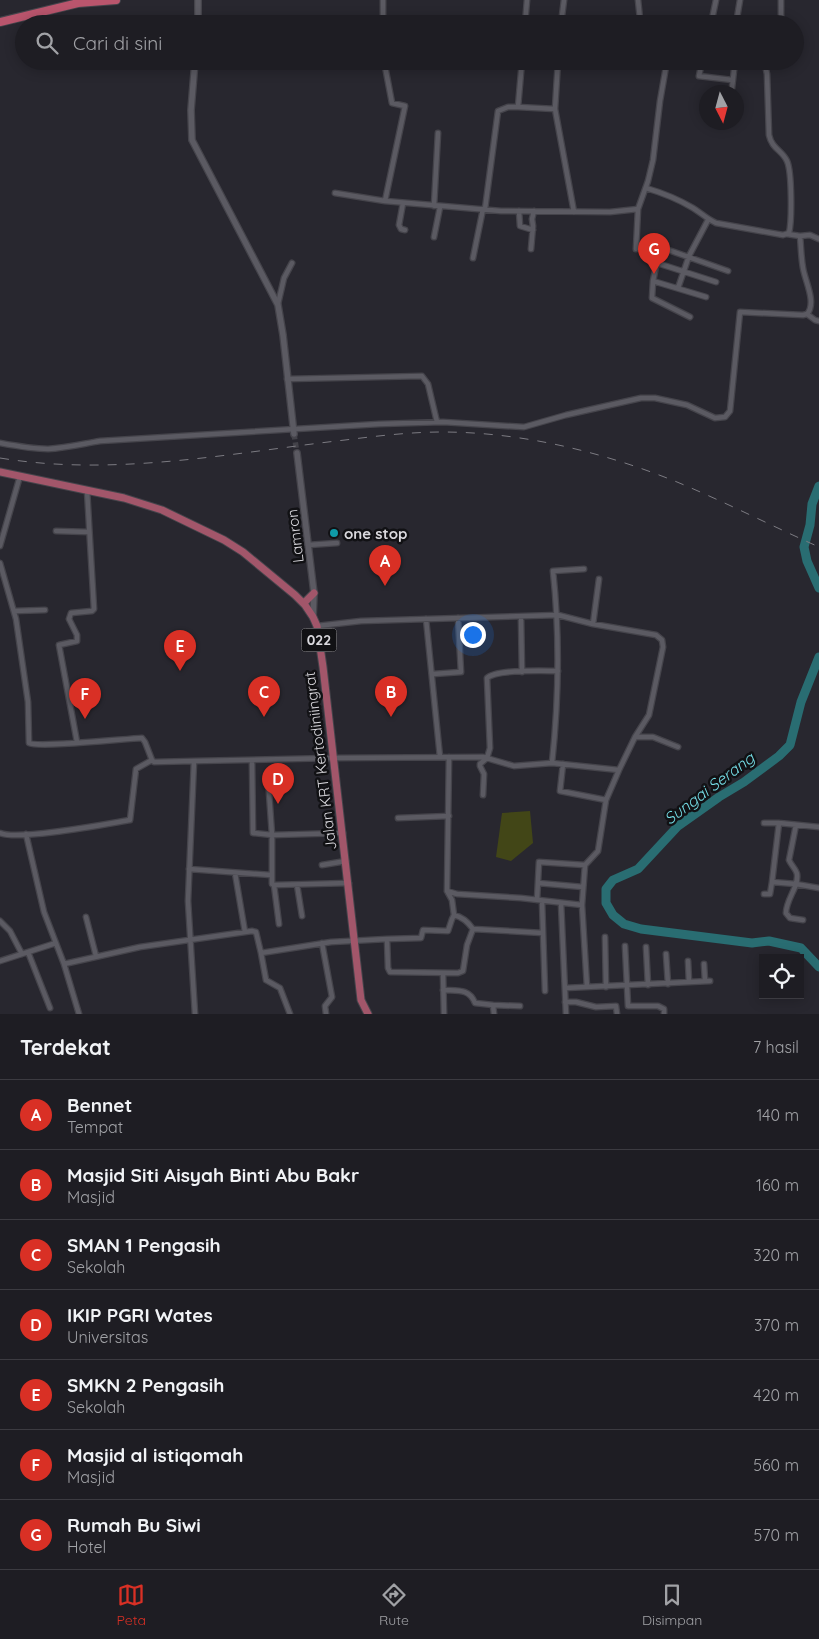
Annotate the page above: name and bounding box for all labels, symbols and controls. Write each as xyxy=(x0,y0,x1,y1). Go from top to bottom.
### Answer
search box xyxy=(15,15,804,70)
icon: search xyxy=(33,29,61,57)
text: Cari di sini xyxy=(73,31,162,55)
north arrow xyxy=(699,85,744,130)
pin: G xyxy=(638,233,670,274)
street label: Lamron xyxy=(282,508,308,564)
place label: one stop xyxy=(344,524,407,543)
marker: one stop xyxy=(328,527,340,539)
pin: A xyxy=(369,545,401,586)
your location xyxy=(460,622,486,648)
road number: 022 xyxy=(302,628,336,652)
pin: E xyxy=(164,630,196,671)
street label: Jalan KRT Kertodiniingrat xyxy=(300,671,340,851)
pin: C xyxy=(248,676,280,717)
pin: B xyxy=(375,676,407,717)
pin: F xyxy=(69,678,101,719)
water label: Sungai Serang xyxy=(660,747,759,828)
pin: D xyxy=(262,763,294,804)
map controls xyxy=(759,954,804,999)
button: locate xyxy=(759,954,804,999)
text: Terdekat xyxy=(20,1034,111,1060)
text: 7 hasil xyxy=(753,1037,799,1057)
text: Bennet xyxy=(67,1093,132,1117)
text: A xyxy=(31,1105,41,1125)
text: 140 m xyxy=(756,1105,799,1125)
text: Tempat xyxy=(67,1117,123,1137)
text: Masjid Siti Aisyah Binti Abu Bakr xyxy=(67,1163,359,1187)
text: B xyxy=(31,1175,41,1195)
text: 160 m xyxy=(756,1175,799,1195)
text: Masjid xyxy=(67,1187,115,1207)
text: SMAN 1 Pengasih xyxy=(67,1233,221,1257)
text: C xyxy=(31,1245,41,1265)
text: 320 m xyxy=(753,1245,799,1265)
text: Sekolah xyxy=(67,1257,125,1277)
text: IKIP PGRI Wates xyxy=(67,1303,213,1327)
text: D xyxy=(30,1315,42,1335)
text: 370 m xyxy=(754,1315,799,1335)
text: Universitas xyxy=(67,1327,148,1347)
text: SMKN 2 Pengasih xyxy=(67,1373,224,1397)
text: E xyxy=(31,1385,41,1405)
text: 420 m xyxy=(753,1385,799,1405)
text: Sekolah xyxy=(67,1397,125,1417)
text: Masjid al istiqomah xyxy=(67,1443,243,1467)
text: F xyxy=(32,1455,41,1475)
text: 560 m xyxy=(753,1455,799,1475)
text: Masjid xyxy=(67,1467,115,1487)
text: Rumah Bu Siwi xyxy=(67,1513,201,1537)
text: G xyxy=(30,1525,42,1545)
text: 570 m xyxy=(754,1525,799,1545)
text: Hotel xyxy=(67,1537,106,1557)
tab: Peta xyxy=(117,1581,146,1629)
tab: Rute xyxy=(379,1581,409,1629)
tab: Disimpan xyxy=(642,1581,702,1629)

